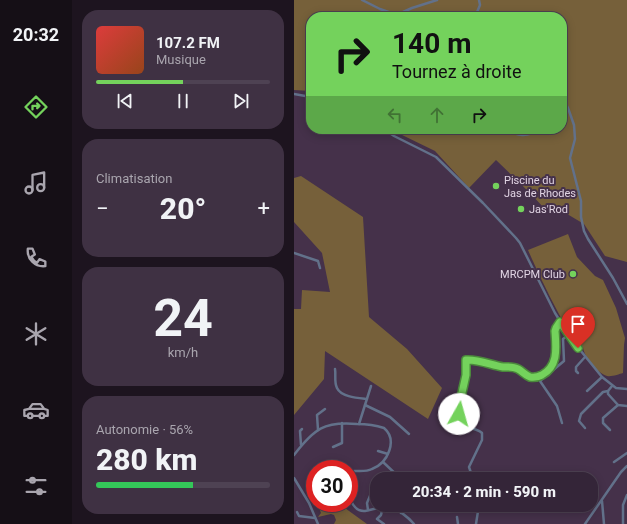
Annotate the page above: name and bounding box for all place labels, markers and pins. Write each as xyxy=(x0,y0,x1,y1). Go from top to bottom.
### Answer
place label: Piscine du Jas de Rhodes xyxy=(504,174,576,200)
marker: Piscine du Jas de Rhodes xyxy=(491,181,501,191)
place label: Jas'Rod xyxy=(529,203,568,216)
marker: Jas'Rod xyxy=(516,204,526,214)
place label: MRCPM Club xyxy=(500,268,565,281)
marker: MRCPM Club xyxy=(568,269,578,279)
pin xyxy=(561,307,595,348)

